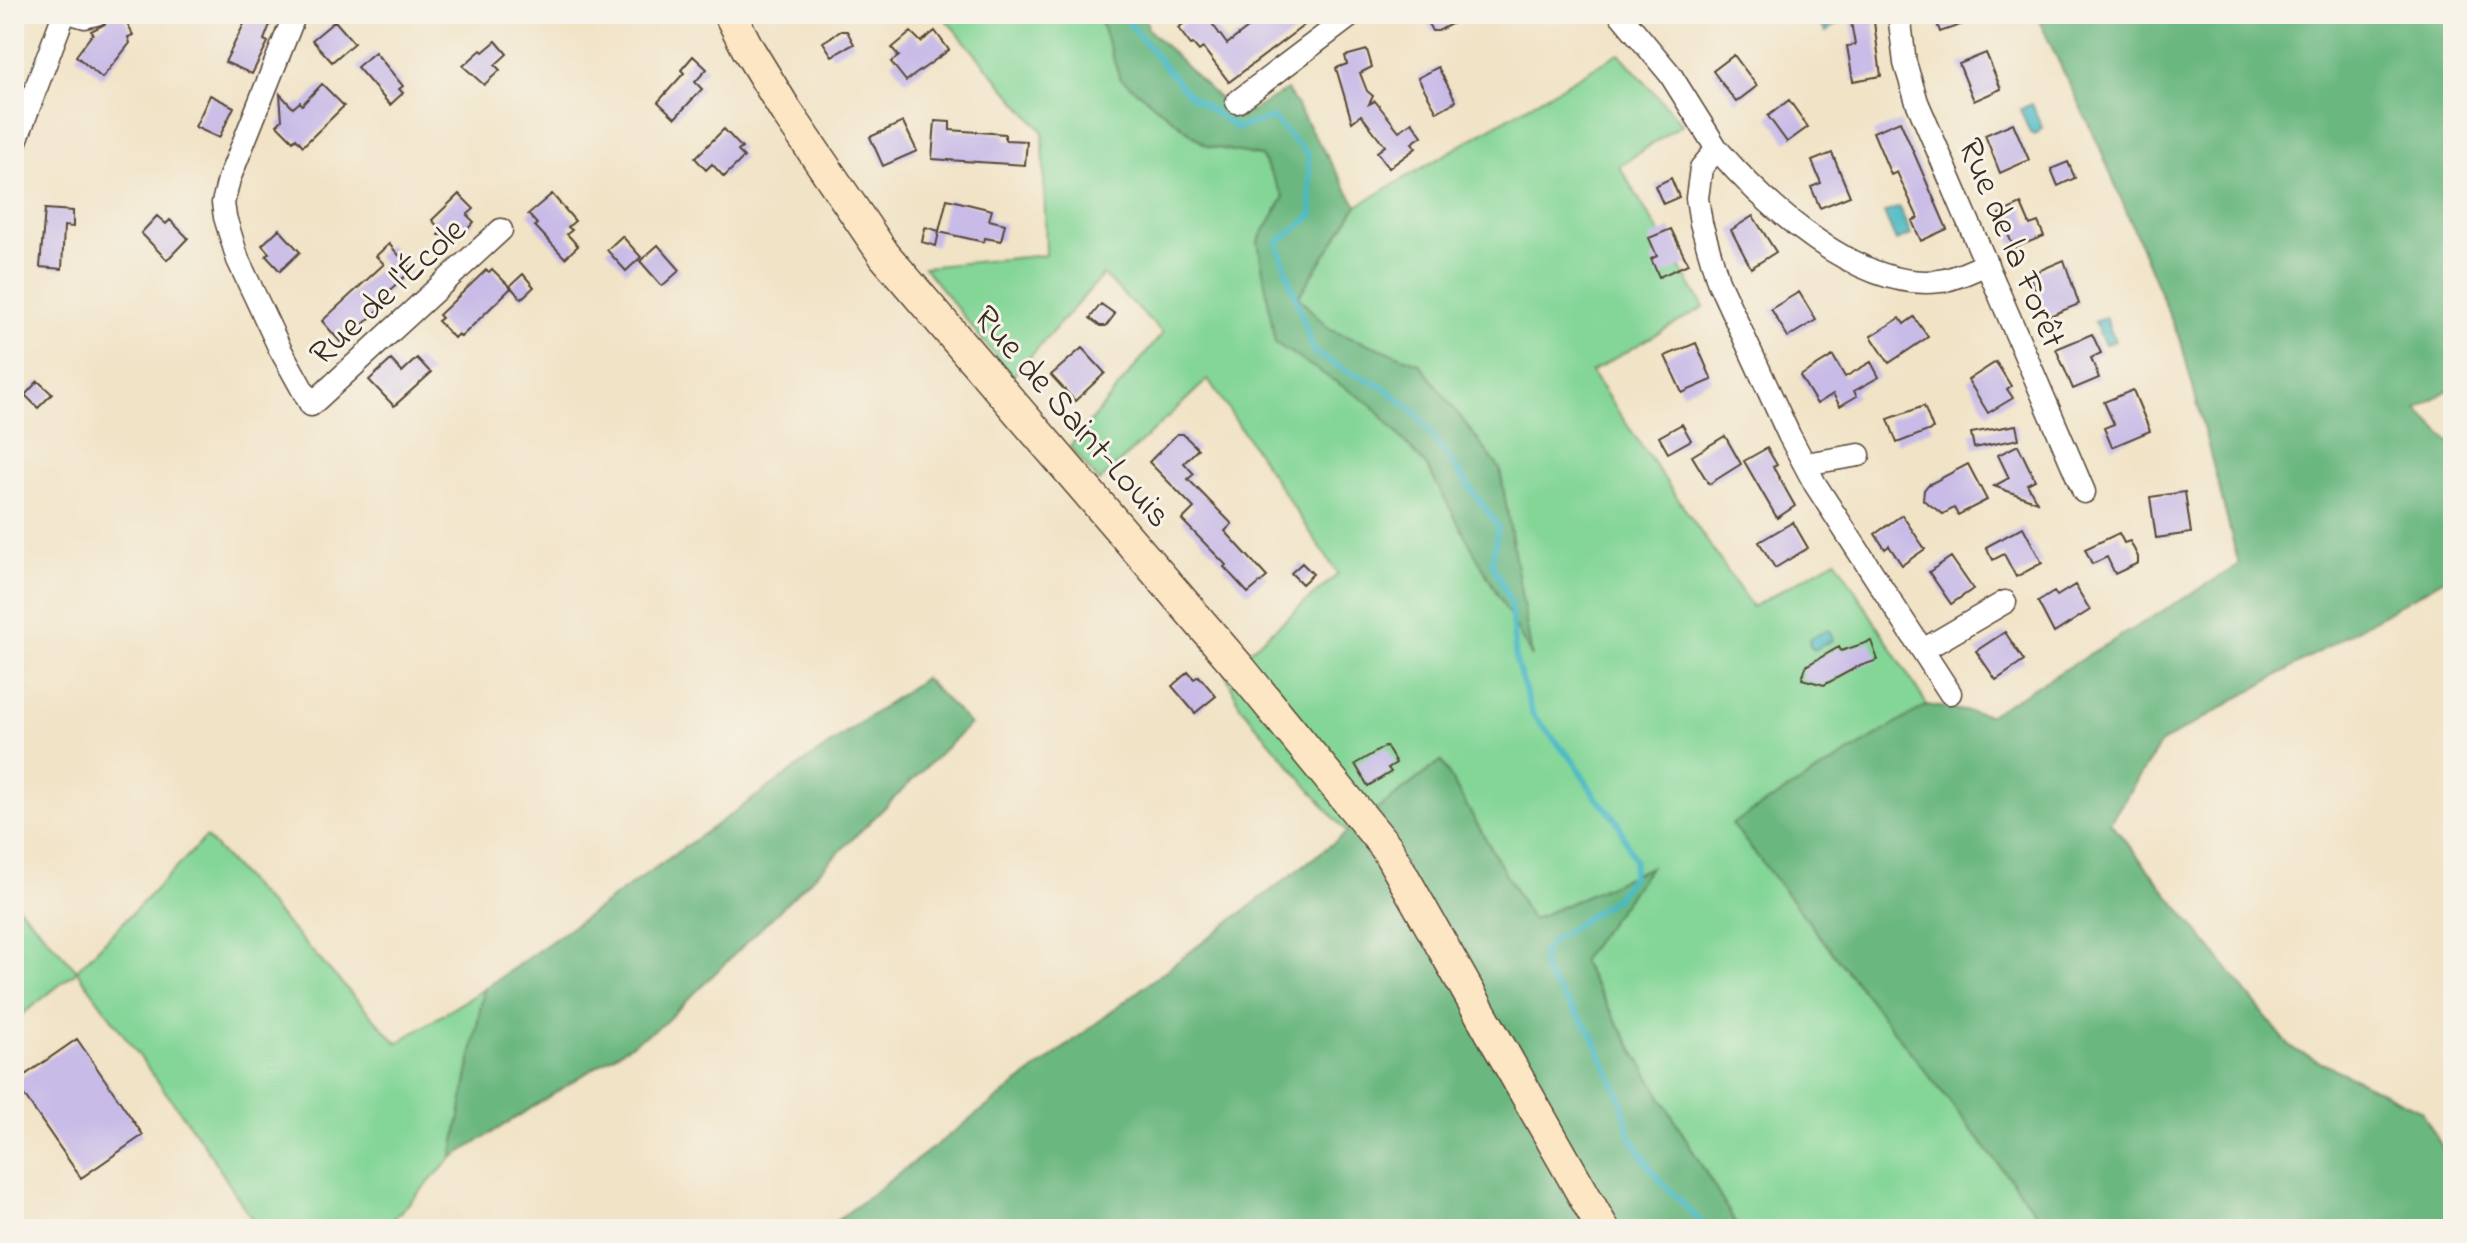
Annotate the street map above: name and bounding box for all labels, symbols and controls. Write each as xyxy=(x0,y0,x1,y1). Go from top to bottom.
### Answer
street label: Rue de la Forêt xyxy=(1942,131,2078,357)
street label: Rue de l'École xyxy=(298,206,480,380)
street label: Rue de Saint-Louis xyxy=(959,295,1183,541)

